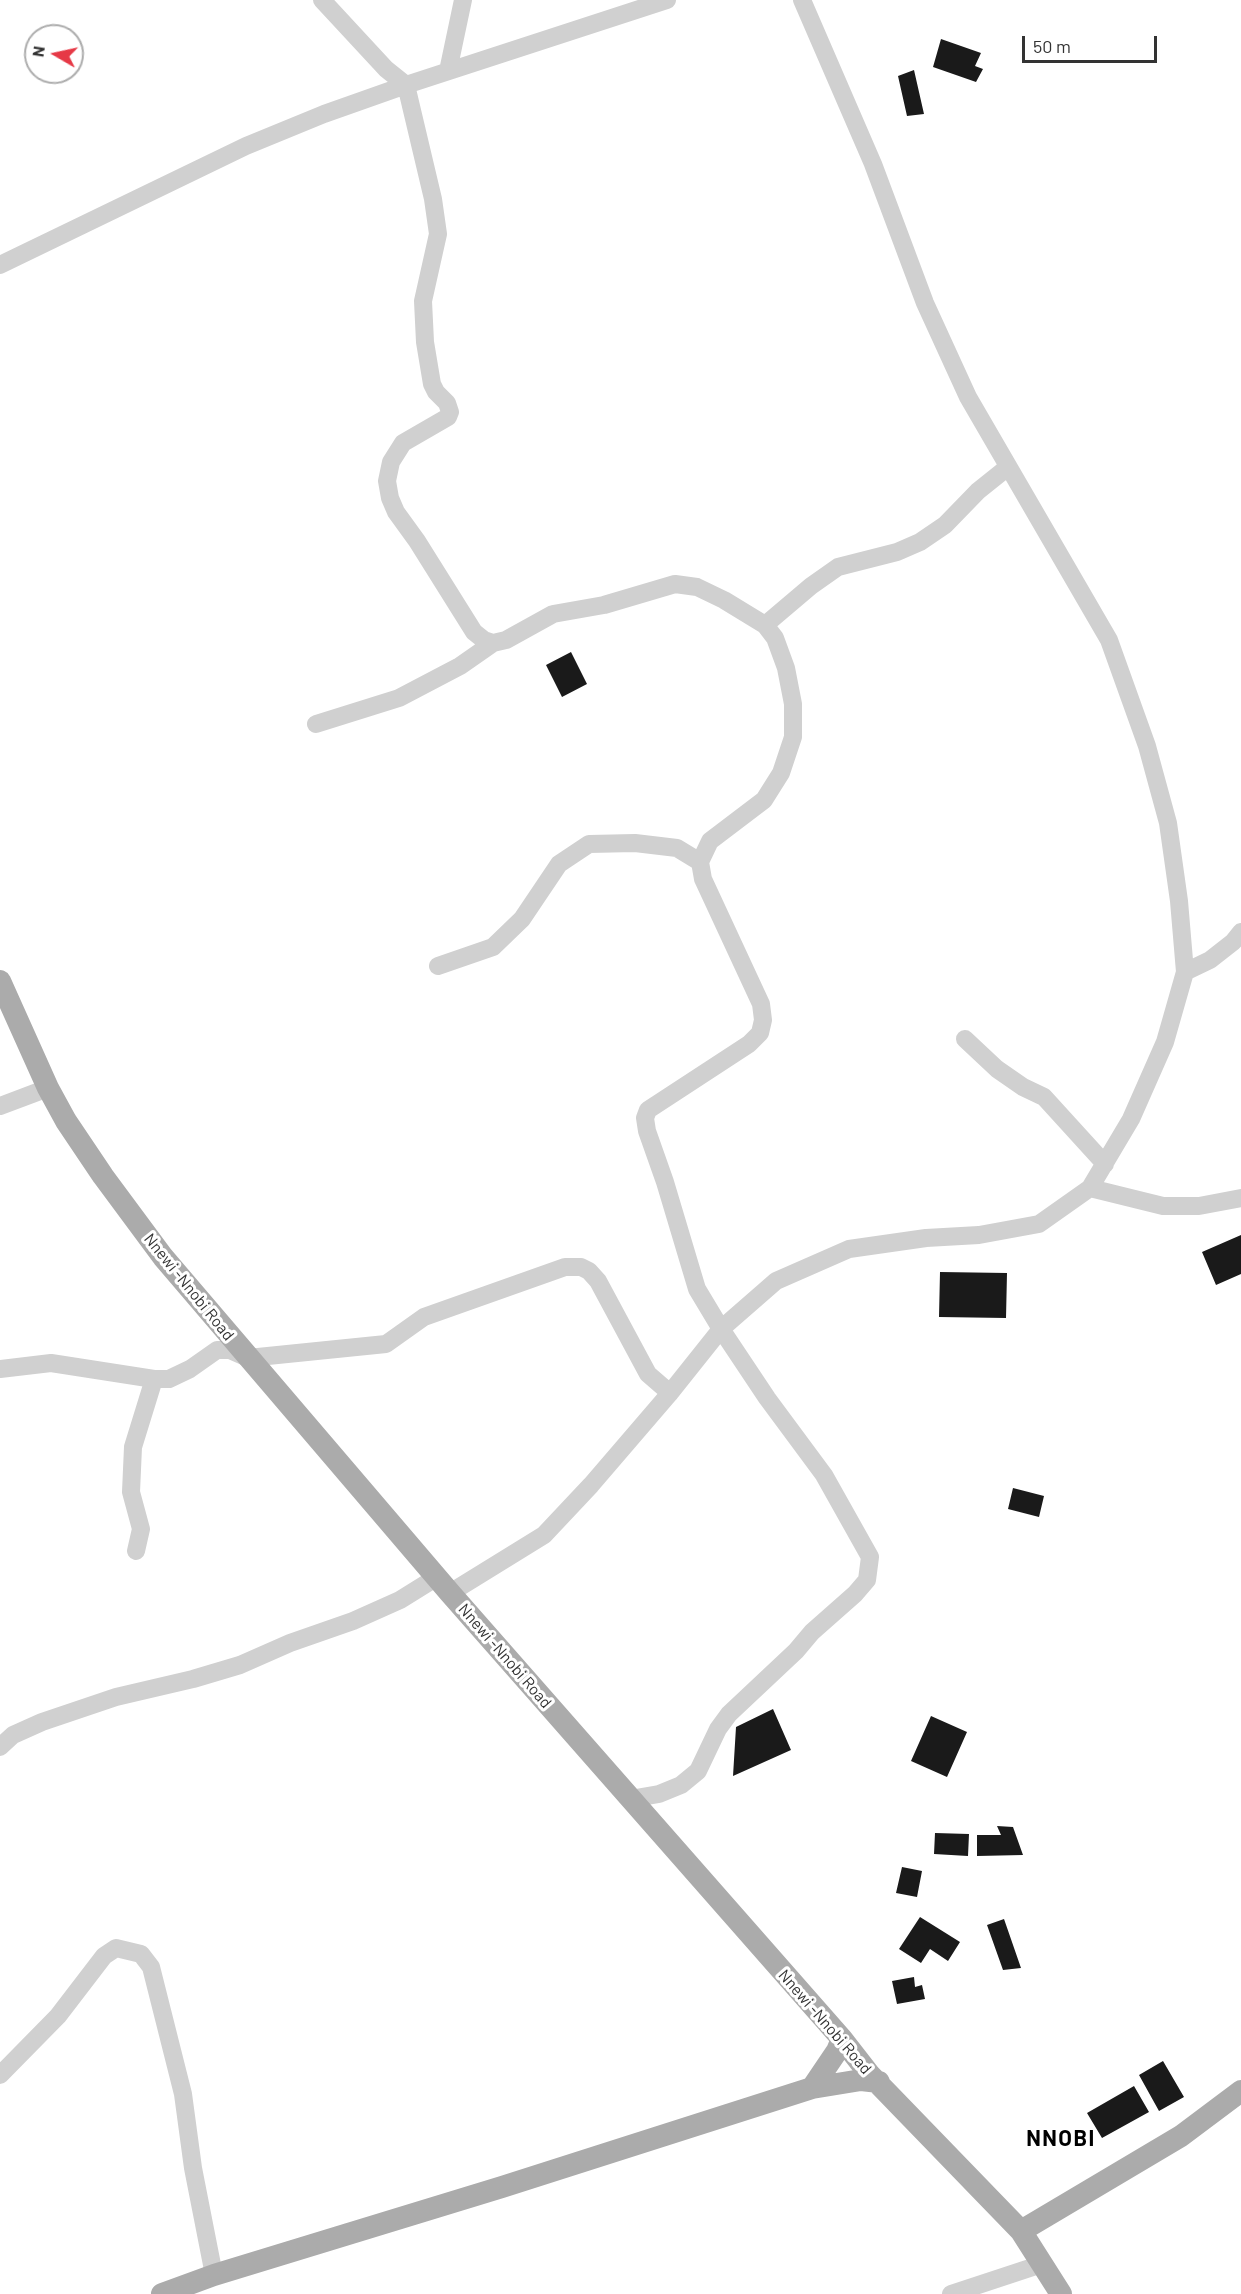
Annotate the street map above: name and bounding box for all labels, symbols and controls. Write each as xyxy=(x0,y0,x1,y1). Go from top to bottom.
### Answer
north arrow xyxy=(24,24,84,84)
scale bar xyxy=(1025,24,1160,62)
text: 50 m xyxy=(1033,35,1071,57)
text: N xyxy=(27,45,48,58)
street label: Nnewi -Nnobi Road xyxy=(140,1230,238,1344)
street label: Nnewi -Nnobi Road xyxy=(454,1600,556,1712)
street label: Nnewi -Nnobi Road xyxy=(774,1966,876,2078)
district label: NNOBI xyxy=(1026,2126,1096,2152)

